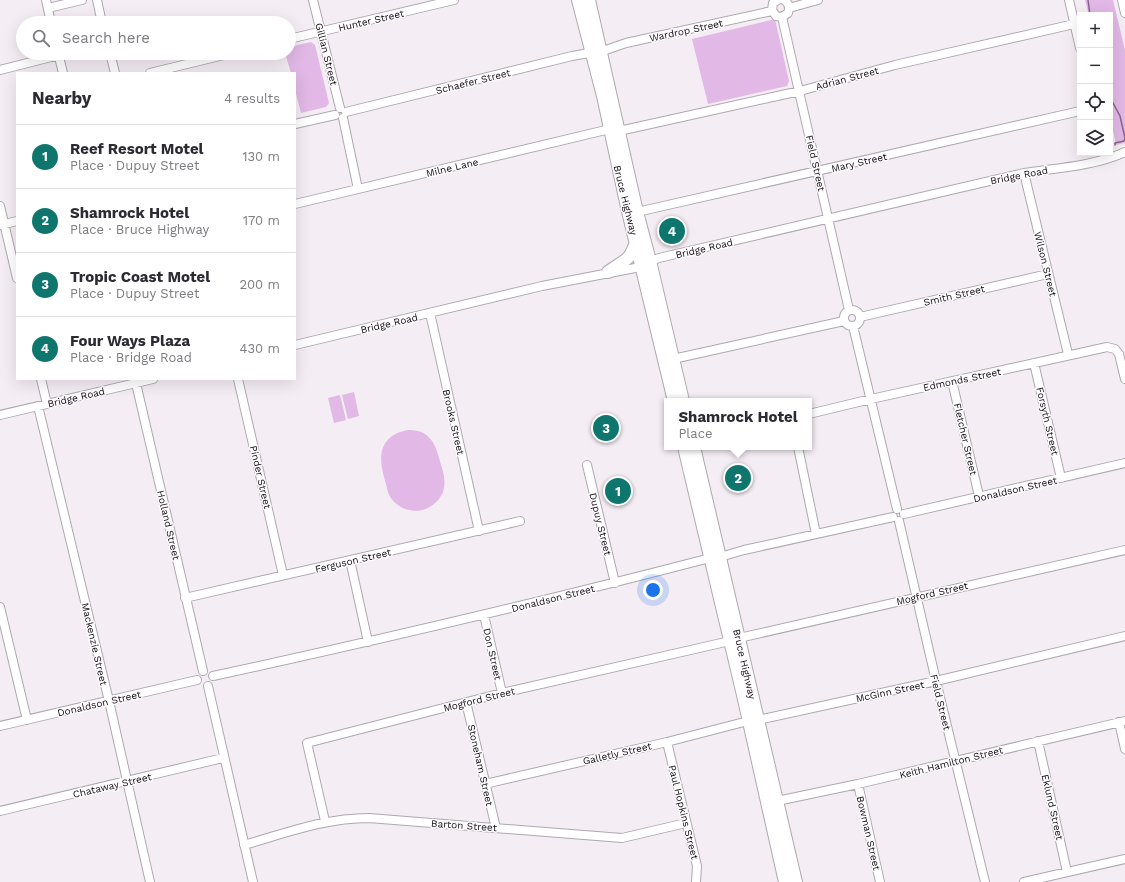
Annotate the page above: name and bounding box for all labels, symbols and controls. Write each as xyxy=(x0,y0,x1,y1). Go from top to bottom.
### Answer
street label: Hunter Street xyxy=(337,7,406,33)
map controls xyxy=(1077,12,1113,156)
button: + xyxy=(1077,12,1113,48)
search box xyxy=(16,16,296,60)
street label: Wardrop Street xyxy=(648,17,725,44)
street label: Gillian Street xyxy=(313,22,340,87)
icon: search xyxy=(30,27,52,49)
text: Search here xyxy=(62,29,150,47)
button: − xyxy=(1077,48,1113,84)
street label: Adrian Street xyxy=(814,65,881,92)
street label: Schaefer Street xyxy=(435,67,512,96)
button: locate xyxy=(1077,84,1113,120)
text: Nearby xyxy=(32,88,91,108)
text: 4 results xyxy=(224,91,280,106)
button: layers xyxy=(1077,120,1113,156)
street label: Field Street xyxy=(804,134,828,193)
text: Reef Resort Motel xyxy=(70,140,204,158)
text: 1 xyxy=(42,149,48,164)
text: 130 m xyxy=(242,149,280,164)
street label: Mary Street xyxy=(830,151,889,174)
street label: Milne Lane xyxy=(425,156,480,179)
text: Place · Dupuy Street xyxy=(70,158,199,173)
street label: Bruce Highway xyxy=(611,164,640,237)
street label: Bridge Road xyxy=(989,165,1049,186)
text: Shamrock Hotel xyxy=(70,204,189,222)
text: 2 xyxy=(41,213,49,228)
text: 170 m xyxy=(243,213,280,228)
pin: 4 xyxy=(659,216,685,246)
text: Place · Bruce Highway xyxy=(70,222,209,237)
street label: Wilson Street xyxy=(1032,231,1059,298)
street label: Bridge Road xyxy=(674,237,734,260)
text: Tropic Coast Motel xyxy=(70,268,210,286)
text: 3 xyxy=(41,277,49,292)
text: 200 m xyxy=(239,277,280,292)
street label: Smith Street xyxy=(922,283,987,308)
text: Place · Dupuy Street xyxy=(70,286,199,301)
street label: Bridge Road xyxy=(359,312,419,335)
text: Four Ways Plaza xyxy=(70,332,190,350)
text: 4 xyxy=(41,341,49,356)
text: 430 m xyxy=(240,341,280,356)
text: Place · Bridge Road xyxy=(70,350,192,365)
street label: Edmonds Street xyxy=(922,366,1003,393)
street label: Bridge Road xyxy=(46,386,106,409)
street label: Forsyth Street xyxy=(1034,386,1061,457)
street label: Brooks Street xyxy=(441,388,467,457)
popup xyxy=(664,398,812,450)
street label: Fletcher Street xyxy=(952,402,979,477)
text: Shamrock Hotel xyxy=(678,408,798,426)
pin: 3 xyxy=(593,413,619,443)
text: Place xyxy=(678,426,712,441)
street label: Pinder Street xyxy=(248,445,273,510)
pin: 2 xyxy=(725,463,751,493)
street label: Donaldson Street xyxy=(972,474,1059,504)
pin: 1 xyxy=(605,476,631,506)
street label: Holland Street xyxy=(155,489,182,562)
street label: Dupuy Street xyxy=(587,492,614,557)
street label: Ferguson Street xyxy=(314,546,393,575)
your location xyxy=(643,580,663,600)
street label: Mogford Street xyxy=(895,580,970,607)
street label: Donaldson Street xyxy=(510,583,597,614)
street label: Mackenzie Street xyxy=(80,602,110,687)
street label: Don Street xyxy=(481,627,504,682)
street label: Bruce Highway xyxy=(731,628,758,701)
street label: Field Street xyxy=(928,673,953,732)
street label: McGinn Street xyxy=(855,679,926,704)
street label: Mogford Street xyxy=(442,685,517,714)
street label: Donaldson Street xyxy=(56,688,143,718)
street label: Stoneham Street xyxy=(466,723,495,808)
street label: Galletly Street xyxy=(582,740,653,767)
street label: Keith Hamilton Street xyxy=(898,744,1005,781)
street label: Paul Hopkins Street xyxy=(666,764,701,861)
street label: Chataway Street xyxy=(72,771,153,800)
street label: Eklund Street xyxy=(1040,773,1066,842)
street label: Bowman Street xyxy=(855,795,883,872)
street label: Barton Street xyxy=(431,818,498,833)

